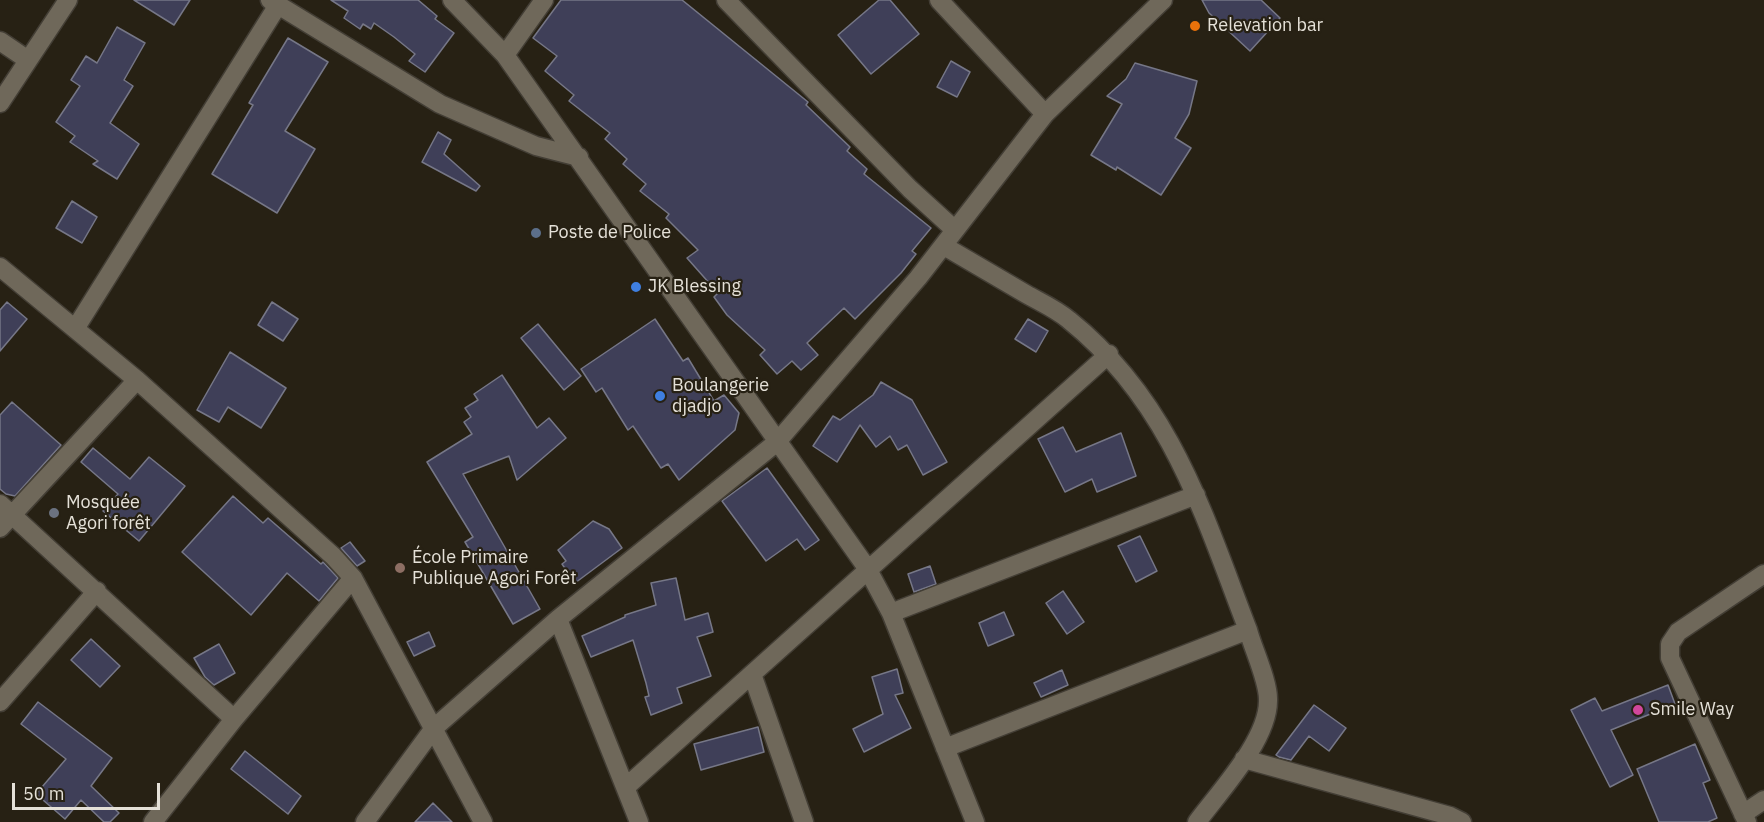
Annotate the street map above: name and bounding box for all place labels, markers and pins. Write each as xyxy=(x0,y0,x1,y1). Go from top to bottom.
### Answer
place label: Relevation bar xyxy=(1207,15,1323,37)
marker: Relevation bar xyxy=(1188,19,1202,33)
place label: Poste de Police xyxy=(548,222,671,244)
marker: Poste de Police xyxy=(529,226,543,240)
place label: JK Blessing xyxy=(648,276,741,298)
marker: JK Blessing xyxy=(629,280,643,294)
place label: Boulangerie djadjo xyxy=(672,375,769,418)
marker: Boulangerie djadjo xyxy=(653,389,667,403)
place label: Mosquée Agori forêt xyxy=(66,492,151,534)
marker: Mosquée Agori forêt xyxy=(47,506,61,520)
place label: École Primaire Publique Agori Forêt xyxy=(412,547,577,590)
marker: École Primaire Publique Agori Forêt xyxy=(393,561,407,575)
place label: Smile Way xyxy=(1650,699,1734,721)
marker: Smile Way xyxy=(1631,703,1645,717)

